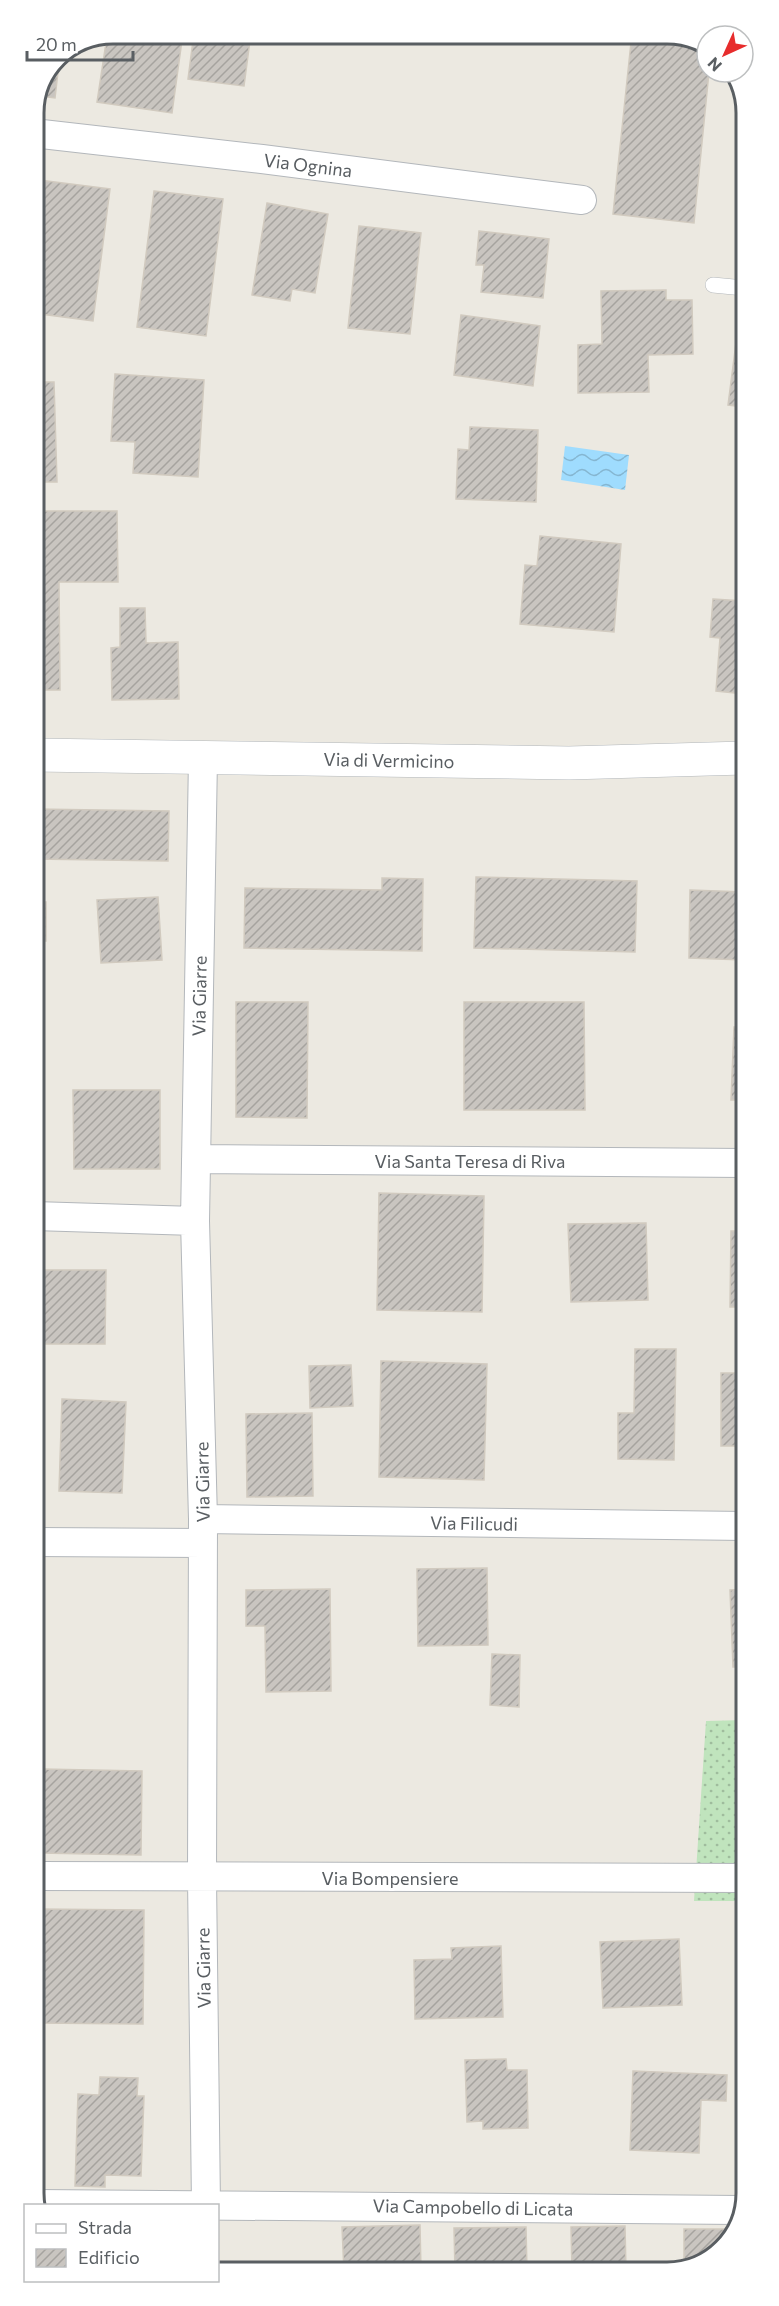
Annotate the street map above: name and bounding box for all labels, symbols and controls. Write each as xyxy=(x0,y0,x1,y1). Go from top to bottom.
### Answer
scale bar xyxy=(27,24,134,62)
north arrow xyxy=(695,24,755,84)
text: 20 m xyxy=(36,33,77,55)
text: N xyxy=(703,54,725,76)
street label: Via Ognina xyxy=(262,149,354,181)
street label: Via di Vermicino xyxy=(323,748,455,772)
street label: Via Giarre xyxy=(187,955,211,1037)
street label: Via Santa Teresa di Riva xyxy=(374,1150,566,1172)
street label: Via Giarre xyxy=(190,1441,214,1523)
street label: Via Filicudi xyxy=(430,1511,518,1535)
street label: Via Bompensiere xyxy=(321,1867,459,1889)
street label: Via Giarre xyxy=(191,1927,215,2009)
street label: Via Campobello di Licata xyxy=(372,2194,574,2220)
legend xyxy=(24,2204,219,2282)
text: Strada xyxy=(78,2216,132,2238)
text: Edificio xyxy=(78,2246,140,2268)

